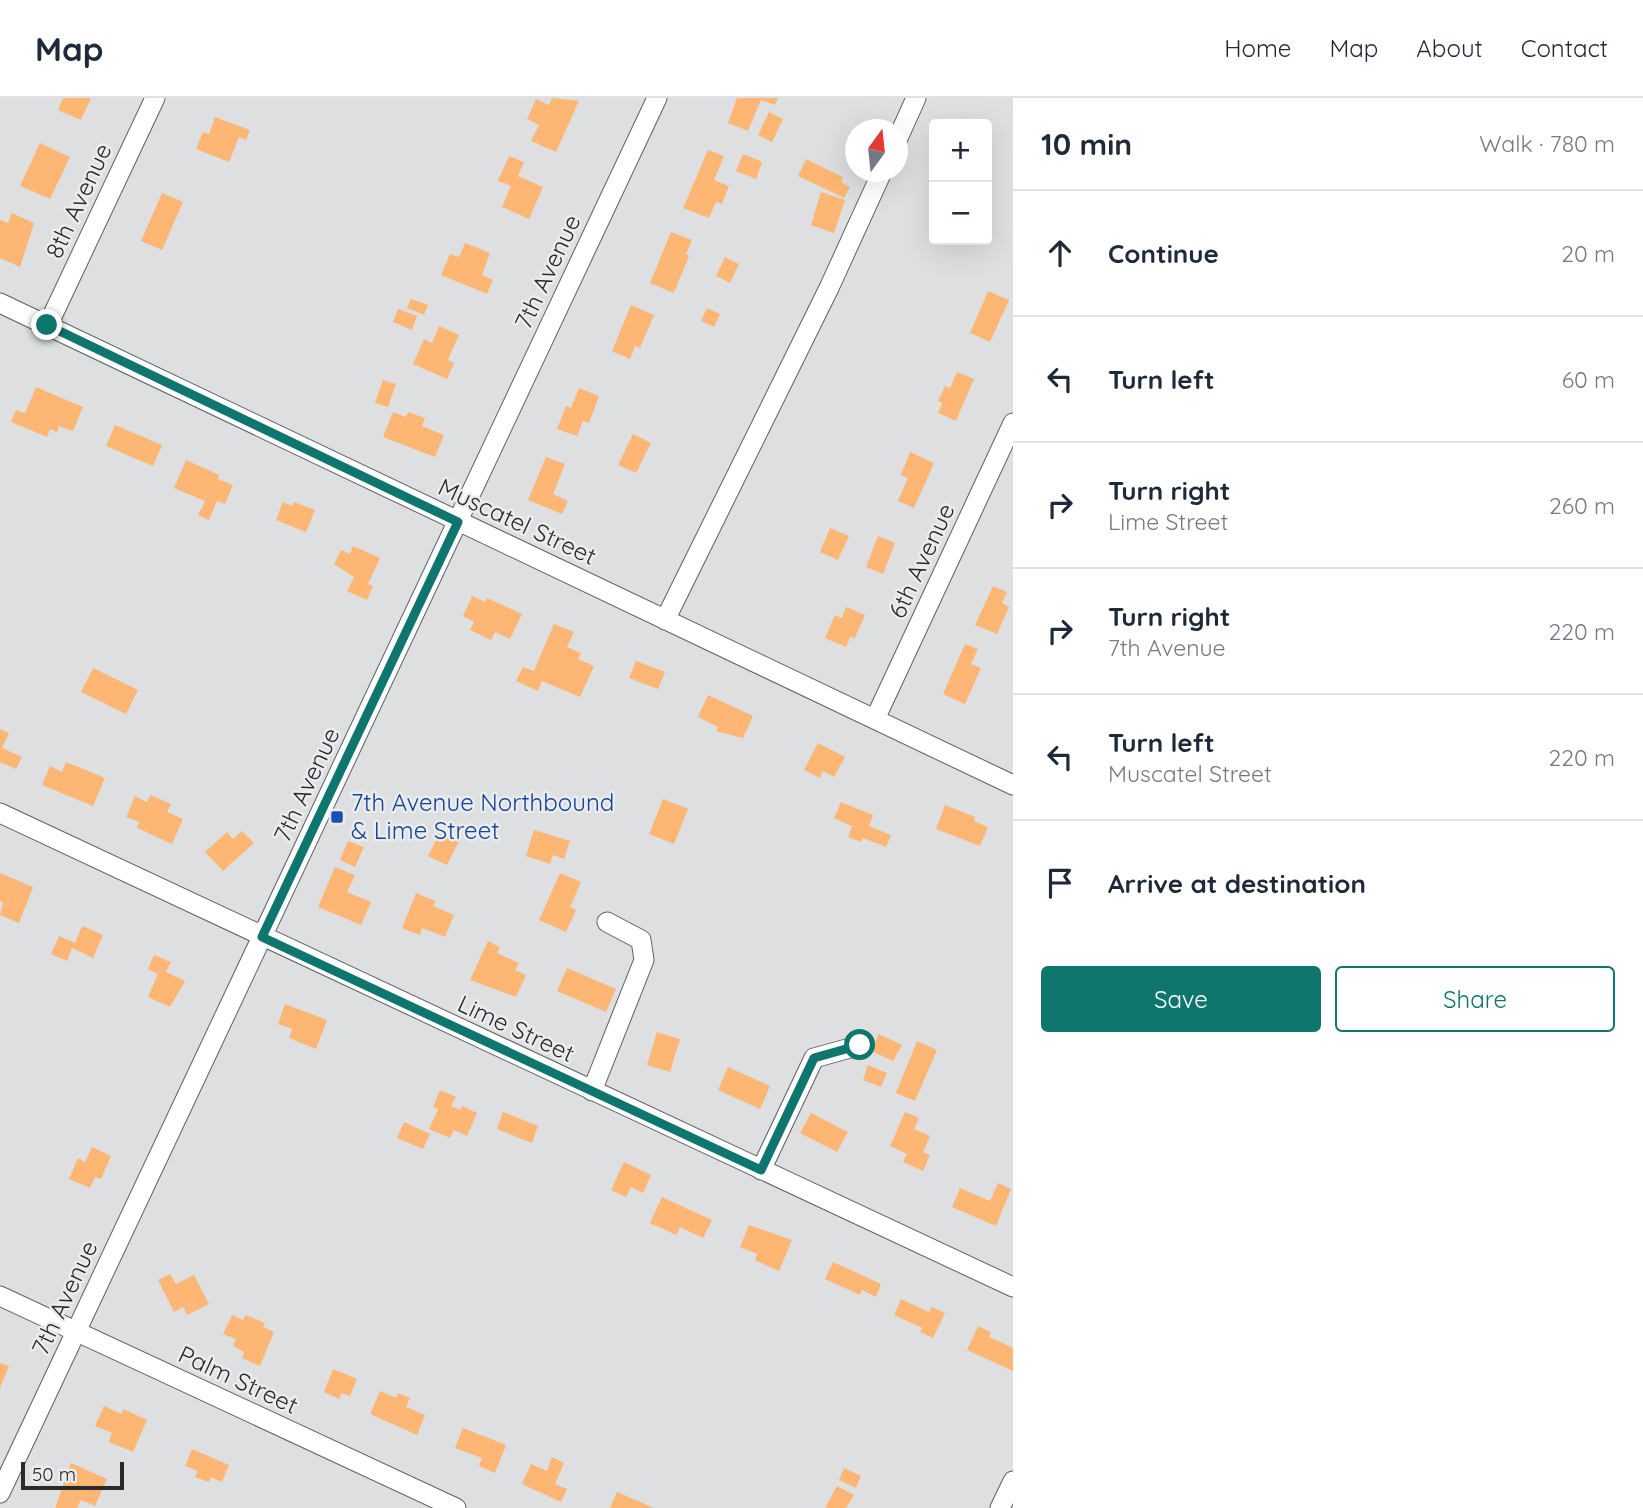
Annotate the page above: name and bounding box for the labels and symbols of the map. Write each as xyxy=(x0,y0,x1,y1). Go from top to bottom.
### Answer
north arrow xyxy=(845,119,908,182)
street label: 8th Avenue xyxy=(38,138,118,263)
street label: 7th Avenue xyxy=(508,210,587,334)
route end xyxy=(31,309,62,340)
street label: Muscatel Street xyxy=(434,471,601,571)
street label: 6th Avenue xyxy=(881,498,961,623)
street label: 7th Avenue xyxy=(267,723,346,847)
place label: 7th Avenue Northbound & Lime Street xyxy=(351,787,614,845)
marker: 7th Avenue Northbound & Lime Street xyxy=(329,809,345,825)
street label: Lime Street xyxy=(453,988,580,1068)
route start xyxy=(844,1029,875,1060)
street label: 7th Avenue xyxy=(25,1236,104,1360)
street label: Palm Street xyxy=(174,1338,303,1420)
scale bar xyxy=(21,1459,124,1491)

